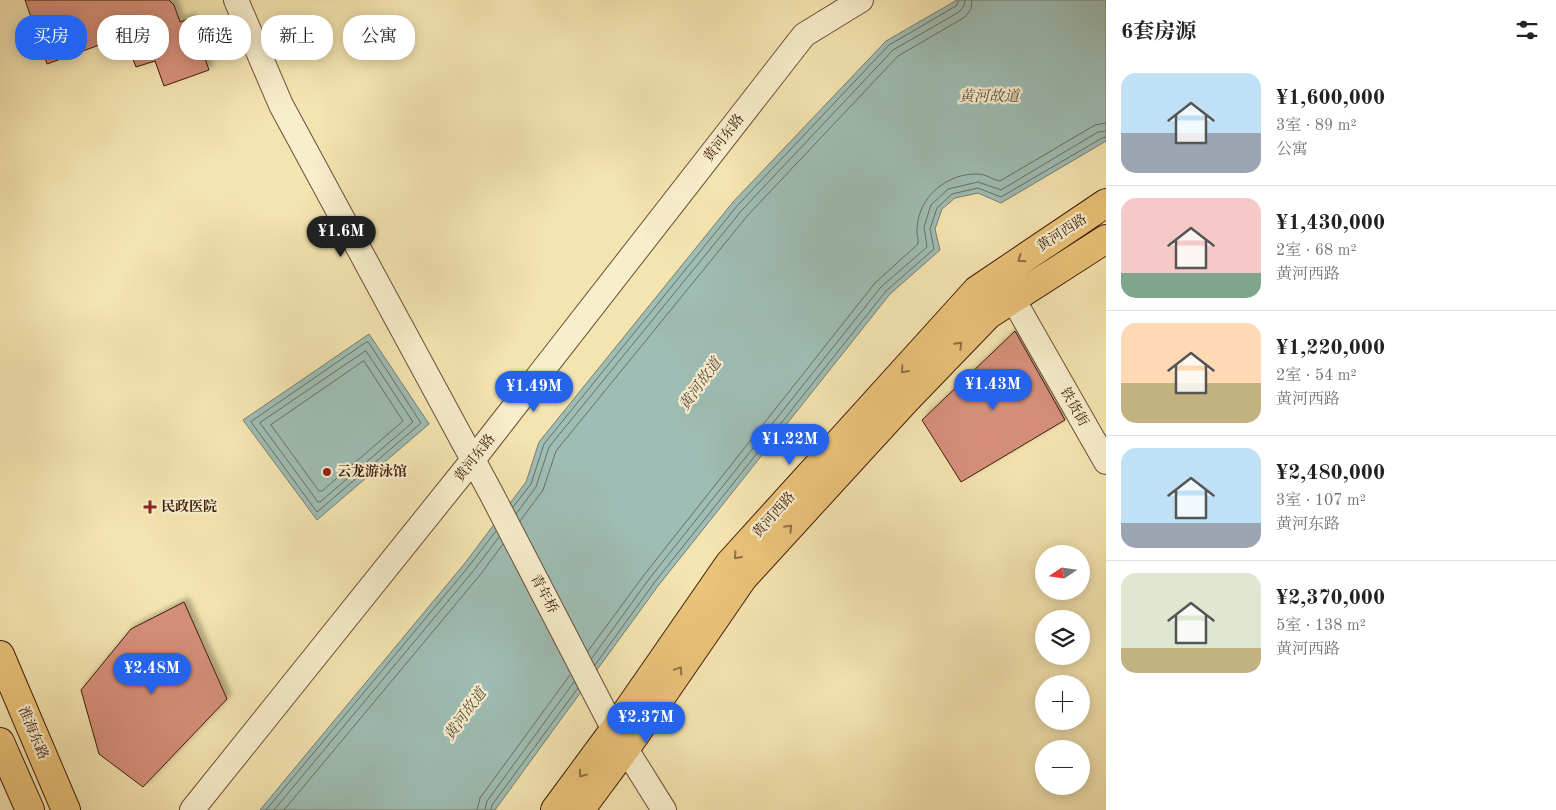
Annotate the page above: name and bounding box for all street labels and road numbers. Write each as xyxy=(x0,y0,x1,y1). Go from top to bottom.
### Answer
street label: 黄河东路 xyxy=(700,111,747,164)
street label: 黄河西路 xyxy=(1034,211,1089,254)
street label: 铁货街 xyxy=(1057,385,1091,429)
street label: 黄河东路 xyxy=(451,431,498,484)
street label: 黄河西路 xyxy=(749,489,798,540)
street label: 青年桥 xyxy=(528,572,561,616)
street label: 淮海东路 xyxy=(16,704,51,762)

